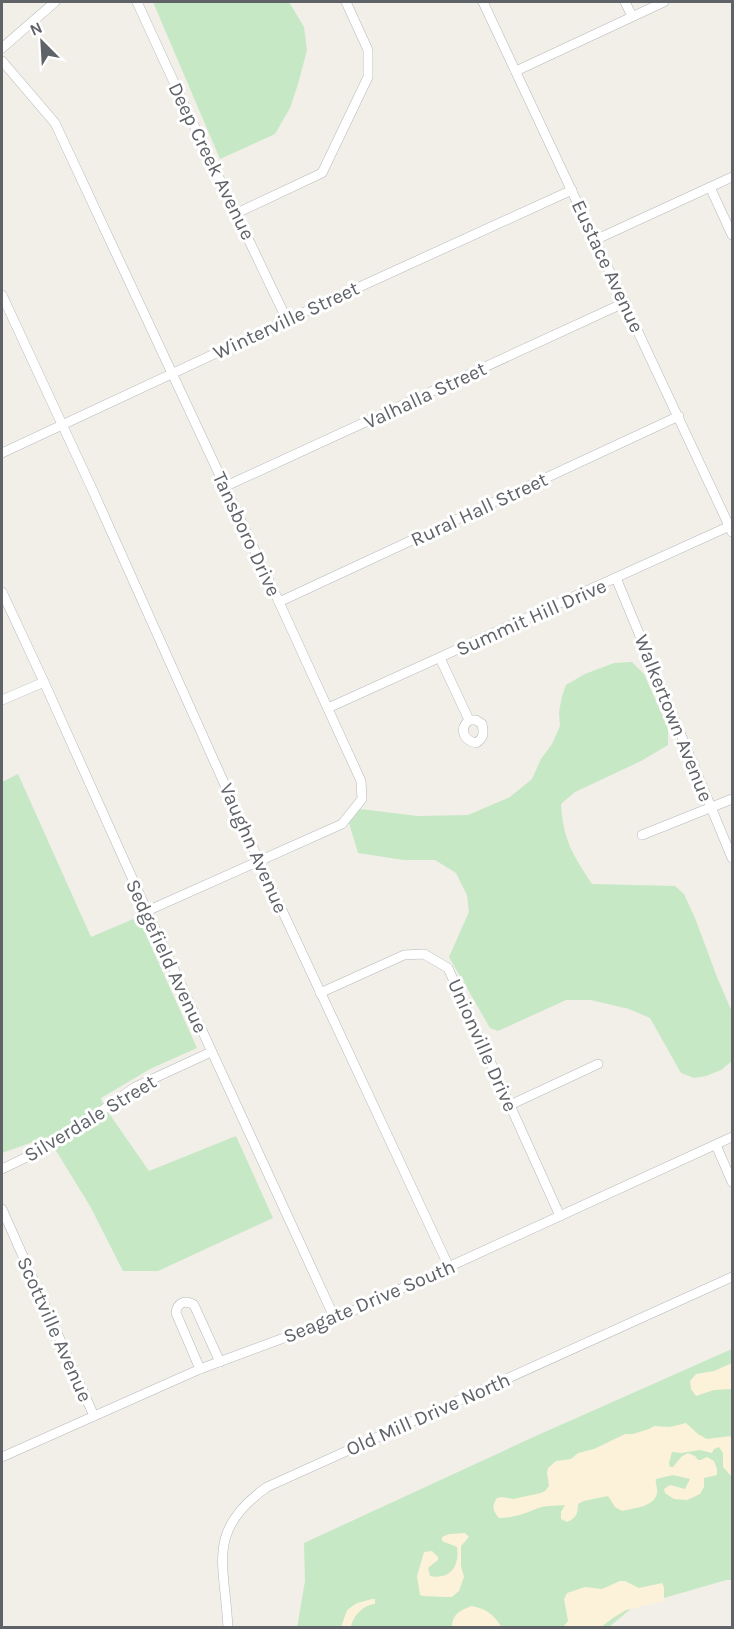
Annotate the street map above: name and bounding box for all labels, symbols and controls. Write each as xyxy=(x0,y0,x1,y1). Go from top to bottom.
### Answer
north arrow xyxy=(12,12,72,72)
text: N xyxy=(27,18,45,40)
street label: Deep Creek Avenue xyxy=(164,79,260,244)
street label: Eustace Avenue xyxy=(567,196,648,336)
street label: Winterville Street xyxy=(210,276,363,364)
street label: Valhalla Street xyxy=(360,357,490,434)
street label: Rural Hall Street xyxy=(407,468,552,551)
street label: Tansboro Drive xyxy=(208,469,285,600)
street label: Summit Hill Drive xyxy=(453,574,610,661)
street label: Walkertown Avenue xyxy=(629,631,718,805)
street label: Vaughn Avenue xyxy=(215,780,292,917)
street label: Sedgefield Avenue xyxy=(121,876,212,1037)
street label: Unionville Drive xyxy=(443,975,522,1115)
street label: Silverdale Street xyxy=(20,1070,161,1167)
street label: Scottville Avenue xyxy=(12,1253,97,1405)
street label: Seagate Drive South xyxy=(280,1255,459,1348)
street label: Old Mill Drive North xyxy=(343,1368,514,1461)

